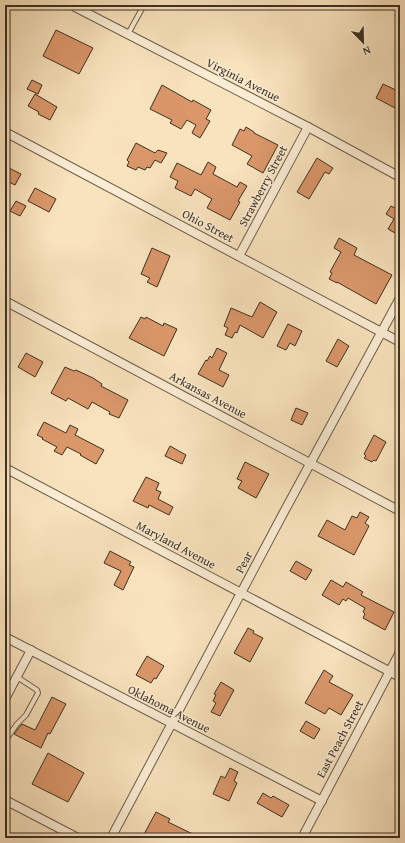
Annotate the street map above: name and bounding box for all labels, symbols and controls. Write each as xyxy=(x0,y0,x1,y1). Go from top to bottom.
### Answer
north arrow xyxy=(343,22,383,62)
text: N xyxy=(360,42,373,60)
street label: Virginia Avenue xyxy=(203,54,283,106)
street label: Strawberry Street xyxy=(234,142,291,229)
street label: Ohio Street xyxy=(179,205,238,247)
street label: Arkansas Avenue xyxy=(167,367,250,422)
street label: Maryland Avenue xyxy=(133,516,219,573)
street label: Pear xyxy=(231,548,256,576)
street label: Oklahoma Avenue xyxy=(125,680,214,737)
street label: East Peach Street xyxy=(312,696,368,781)

